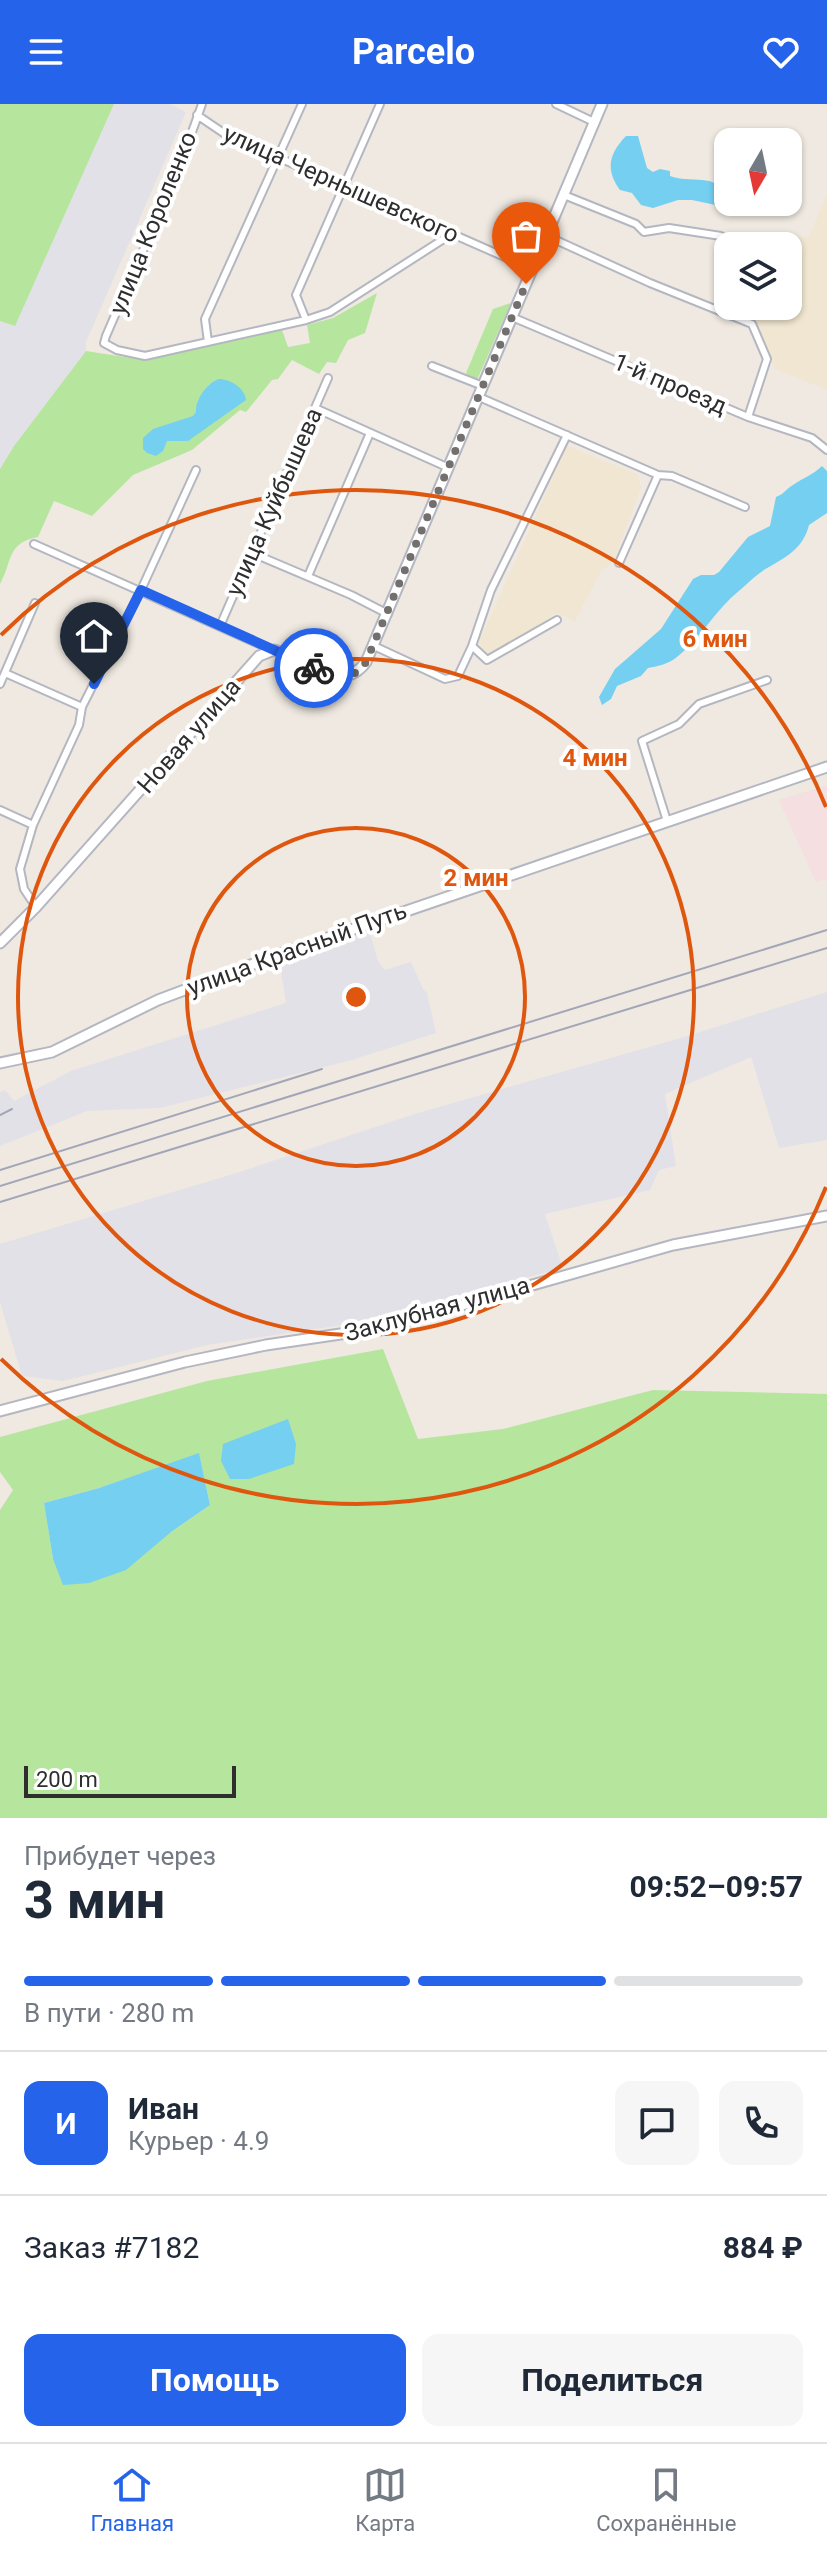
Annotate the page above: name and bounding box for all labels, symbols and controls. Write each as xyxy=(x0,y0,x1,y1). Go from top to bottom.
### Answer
icon: menu xyxy=(24,30,68,74)
icon: heart xyxy=(759,30,803,74)
text: Parcelo xyxy=(352,31,475,73)
street label: улица Чернышевского xyxy=(219,119,463,249)
street label: улица Короленко xyxy=(104,128,202,318)
north arrow xyxy=(714,128,802,216)
map controls xyxy=(714,128,802,320)
pin xyxy=(492,202,560,284)
icon: bag xyxy=(504,214,548,258)
button: layers xyxy=(714,232,802,320)
street label: 1-й проезд xyxy=(609,348,731,420)
street label: улица Куйбышева xyxy=(220,404,328,600)
pin xyxy=(60,602,128,684)
icon: home xyxy=(72,614,116,658)
text: 6 мин xyxy=(682,625,748,653)
courier xyxy=(274,628,354,708)
icon: bike xyxy=(292,646,336,690)
street label: Новая улица xyxy=(132,673,246,799)
text: 4 мин xyxy=(562,744,628,772)
text: 2 мин xyxy=(443,864,509,892)
street label: улица Красный Путь xyxy=(183,896,411,1002)
centre of rings xyxy=(342,983,370,1011)
street label: Заклубная улица xyxy=(341,1271,533,1347)
scale bar xyxy=(24,1762,236,1798)
text: 200 m xyxy=(36,1767,98,1792)
text: Прибудет через xyxy=(24,1841,216,1871)
text: 09:52–09:57 xyxy=(629,1869,803,1904)
text: 3 мин xyxy=(24,1870,165,1931)
text: В пути · 280 m xyxy=(24,1998,194,2028)
button: chat xyxy=(615,2081,699,2165)
button: phone xyxy=(719,2081,803,2165)
text: Иван xyxy=(128,2091,199,2126)
text: И xyxy=(56,2106,77,2141)
text: Курьер · 4.9 xyxy=(128,2126,269,2156)
text: Заказ #7182 xyxy=(24,2230,199,2265)
text: 884 ₽ xyxy=(723,2230,803,2265)
button: Помощь xyxy=(24,2334,406,2426)
button: Поделиться xyxy=(422,2334,803,2426)
tab: Главная xyxy=(91,2463,174,2536)
tab: Карта xyxy=(355,2463,415,2536)
tab: Сохранённые xyxy=(596,2463,736,2536)

